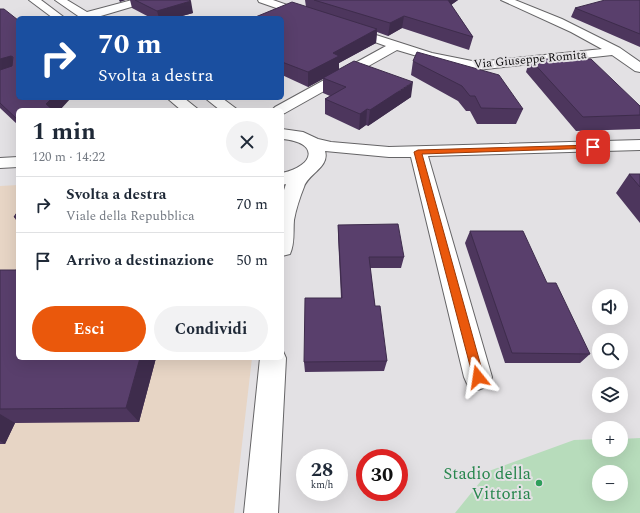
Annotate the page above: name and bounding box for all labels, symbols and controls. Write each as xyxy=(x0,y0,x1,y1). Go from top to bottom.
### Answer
text: 70 m xyxy=(98,23,162,66)
icon: right xyxy=(32,32,84,84)
street label: Via Giuseppe Romita xyxy=(473,45,587,74)
text: Svolta a destra xyxy=(98,62,214,89)
text: 1 min xyxy=(32,114,96,150)
button: close xyxy=(226,121,268,163)
pin xyxy=(576,130,610,164)
icon: arrive xyxy=(582,136,604,158)
text: 120 m · 14:22 xyxy=(32,147,105,167)
text: Svolta a destra xyxy=(66,183,167,206)
text: 70 m xyxy=(236,193,268,216)
icon: right xyxy=(32,194,54,216)
text: Viale della Repubblica xyxy=(66,206,195,226)
text: Arrivo a destinazione xyxy=(66,249,214,272)
text: 50 m xyxy=(236,249,268,272)
icon: arrive xyxy=(32,250,54,272)
map controls xyxy=(592,289,628,501)
button: sound xyxy=(592,289,628,325)
button: Esci xyxy=(32,306,146,352)
button: Condividi xyxy=(154,306,268,352)
button: search xyxy=(592,333,628,369)
position arrow xyxy=(457,356,499,398)
button: layers xyxy=(592,377,628,413)
button: + xyxy=(592,421,628,457)
speed limit sign: 30 xyxy=(356,449,408,501)
text: 28 xyxy=(311,455,333,485)
place label: Stadio della Vittoria xyxy=(443,461,532,507)
button: − xyxy=(592,465,628,501)
text: km/h xyxy=(311,477,333,493)
marker: Stadio della Vittoria xyxy=(534,478,544,488)

